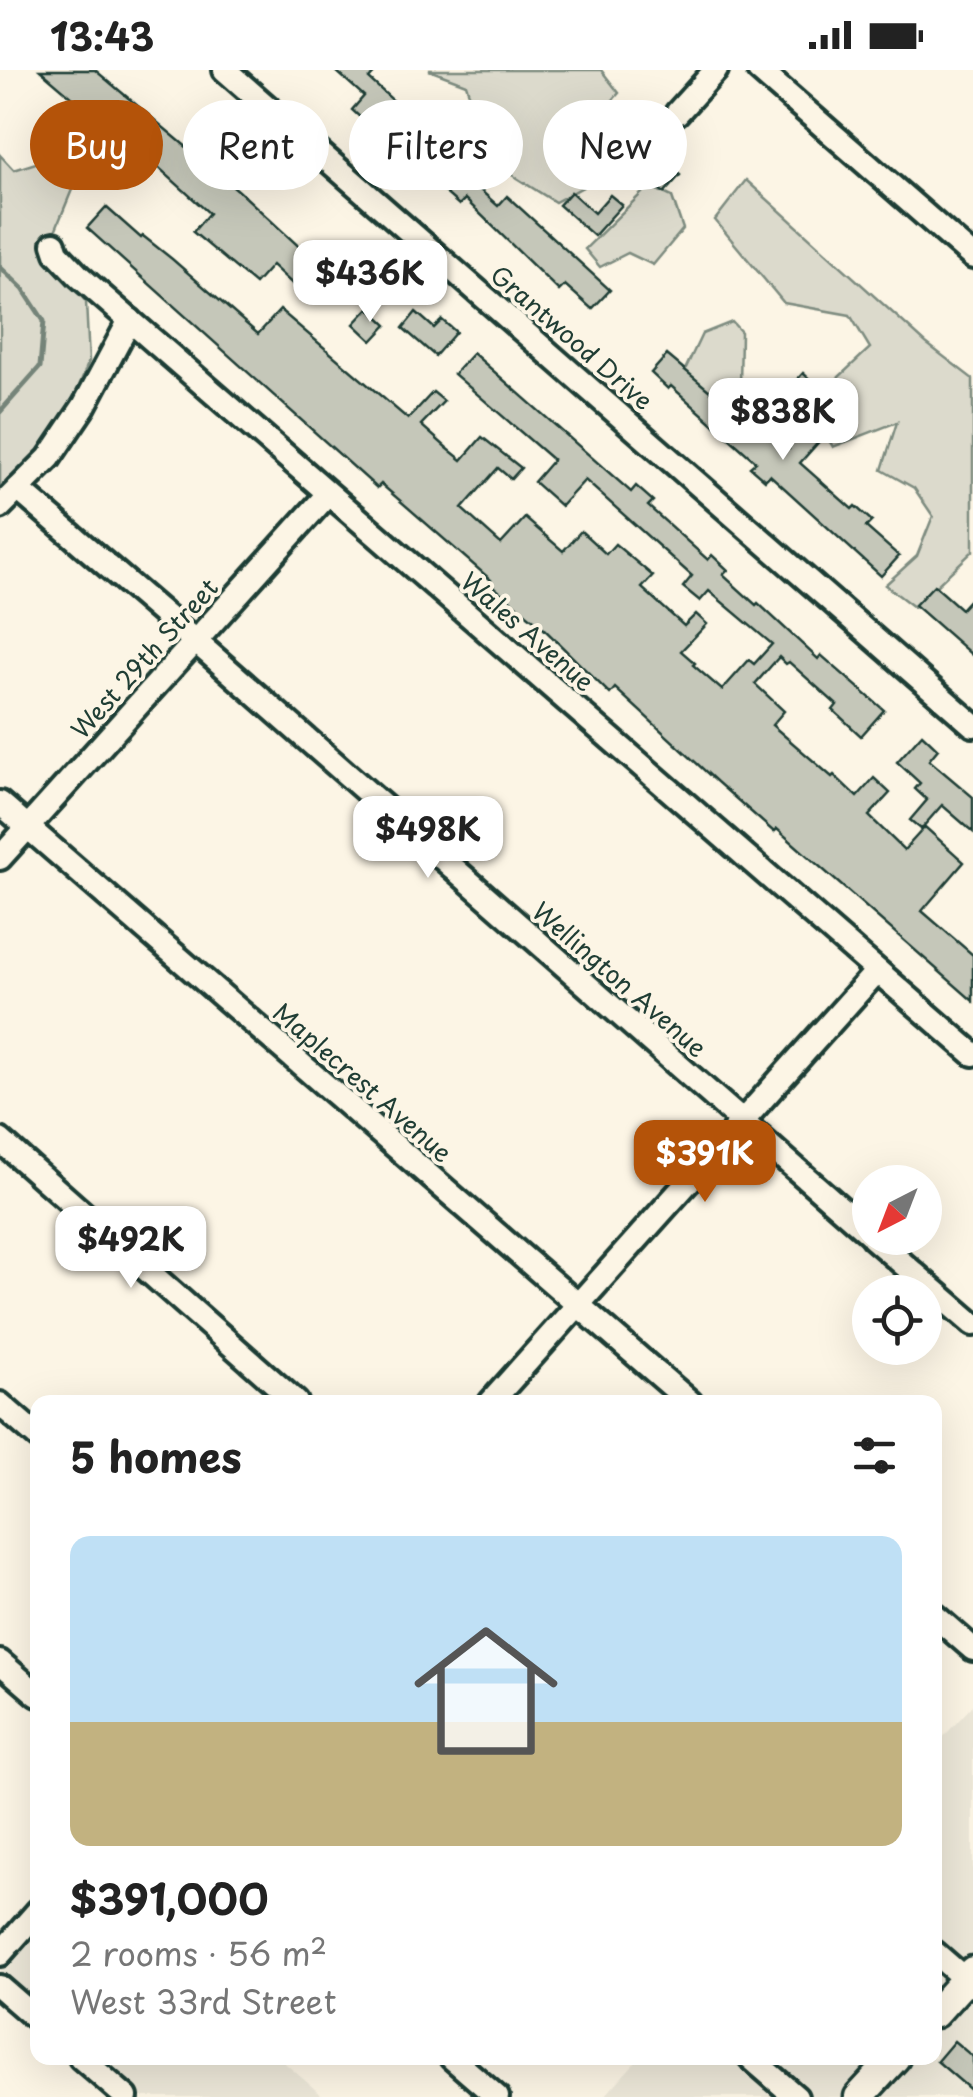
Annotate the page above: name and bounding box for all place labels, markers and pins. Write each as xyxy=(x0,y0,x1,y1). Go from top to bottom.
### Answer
pin: $436K xyxy=(300,240,440,325)
pin: $838K xyxy=(713,378,853,463)
pin: $498K xyxy=(358,796,498,881)
pin: $391K xyxy=(635,1120,775,1205)
pin: $492K xyxy=(61,1206,201,1291)

